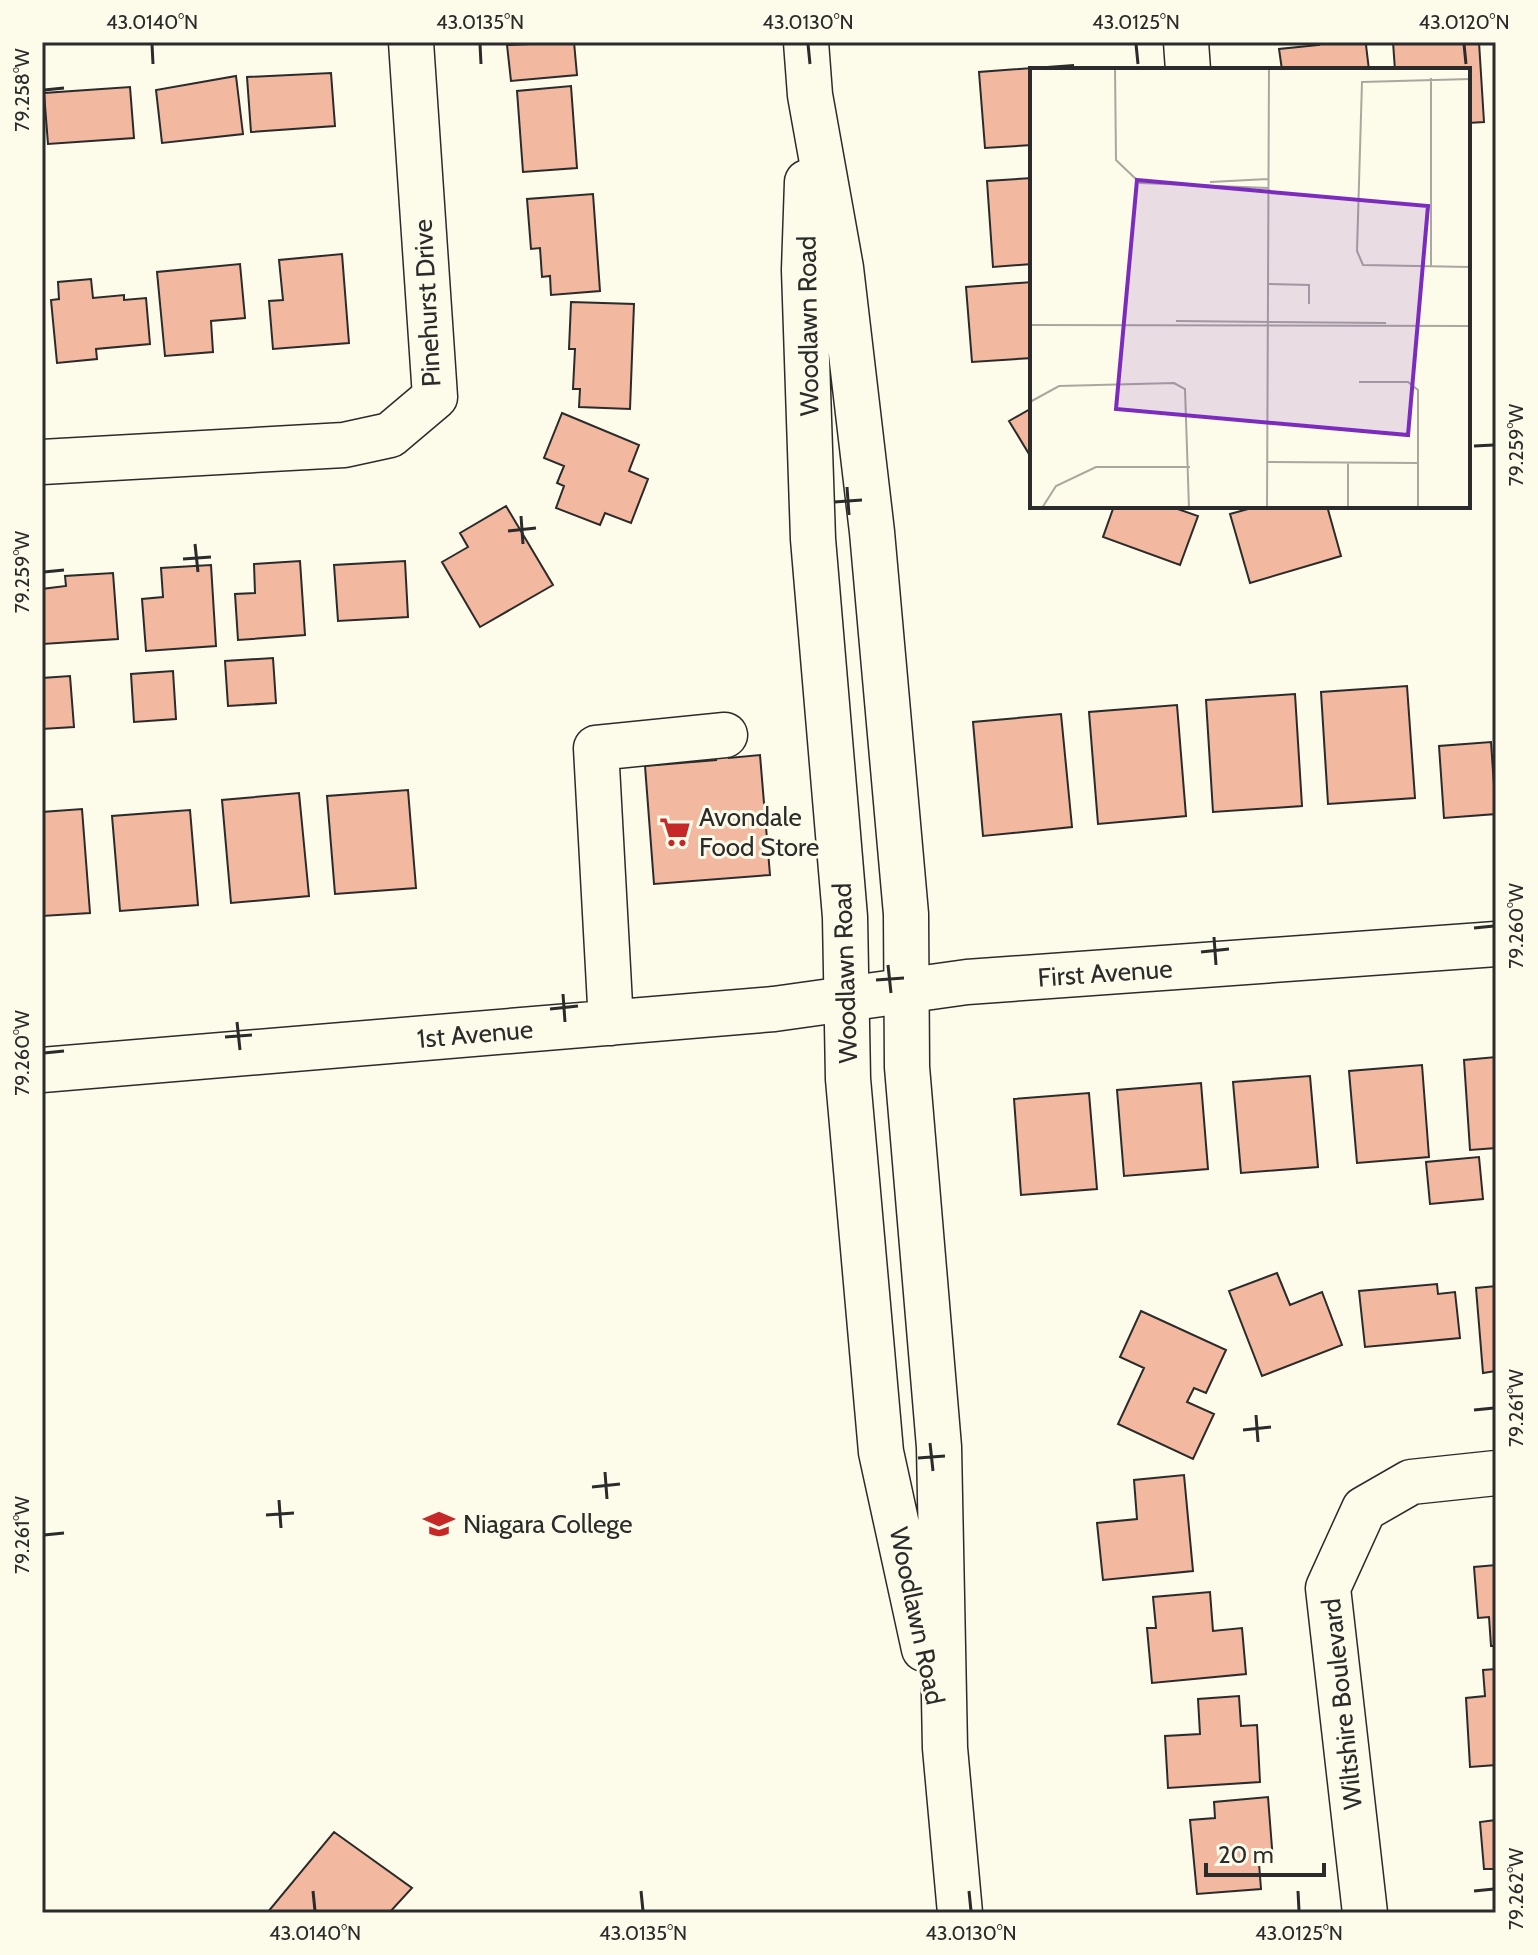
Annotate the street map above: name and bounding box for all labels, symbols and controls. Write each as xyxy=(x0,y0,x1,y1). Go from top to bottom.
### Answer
text: 43.0140°N xyxy=(106,10,198,34)
text: 43.0135°N xyxy=(436,10,524,34)
text: 43.0130°N xyxy=(762,10,854,34)
text: 43.0125°N xyxy=(1092,10,1180,34)
text: 43.0120°N xyxy=(1418,10,1510,34)
text: 79.258°W xyxy=(10,48,34,132)
inset map xyxy=(1030,68,1470,508)
street label: Pinehurst Drive xyxy=(407,218,447,388)
street label: Woodlawn Road xyxy=(790,235,826,417)
text: 79.259°W xyxy=(1504,404,1528,486)
text: 79.259°W xyxy=(10,531,34,613)
place label: Avondale Food Store xyxy=(699,801,819,863)
supermarket icon: Avondale Food Store xyxy=(658,815,692,849)
street label: Woodlawn Road xyxy=(826,882,864,1064)
text: 79.260°W xyxy=(1504,883,1528,969)
street label: First Avenue xyxy=(1037,952,1173,994)
text: 79.260°W xyxy=(10,1010,34,1096)
street label: 1st Avenue xyxy=(416,1013,534,1055)
text: 79.261°W xyxy=(1504,1369,1528,1447)
text: 79.261°W xyxy=(10,1496,34,1574)
school or university icon: Niagara College xyxy=(422,1507,456,1541)
place label: Niagara College xyxy=(463,1508,633,1540)
street label: Woodlawn Road xyxy=(883,1524,951,1708)
street label: Wiltshire Boulevard xyxy=(1315,1597,1369,1811)
scale bar xyxy=(1206,1827,1324,1877)
text: 20 m xyxy=(1218,1840,1274,1869)
text: 79.262°W xyxy=(1504,1848,1528,1930)
text: 43.0140°N xyxy=(269,1921,361,1945)
text: 43.0135°N xyxy=(599,1921,687,1945)
text: 43.0130°N xyxy=(925,1921,1017,1945)
text: 43.0125°N xyxy=(1255,1921,1343,1945)

